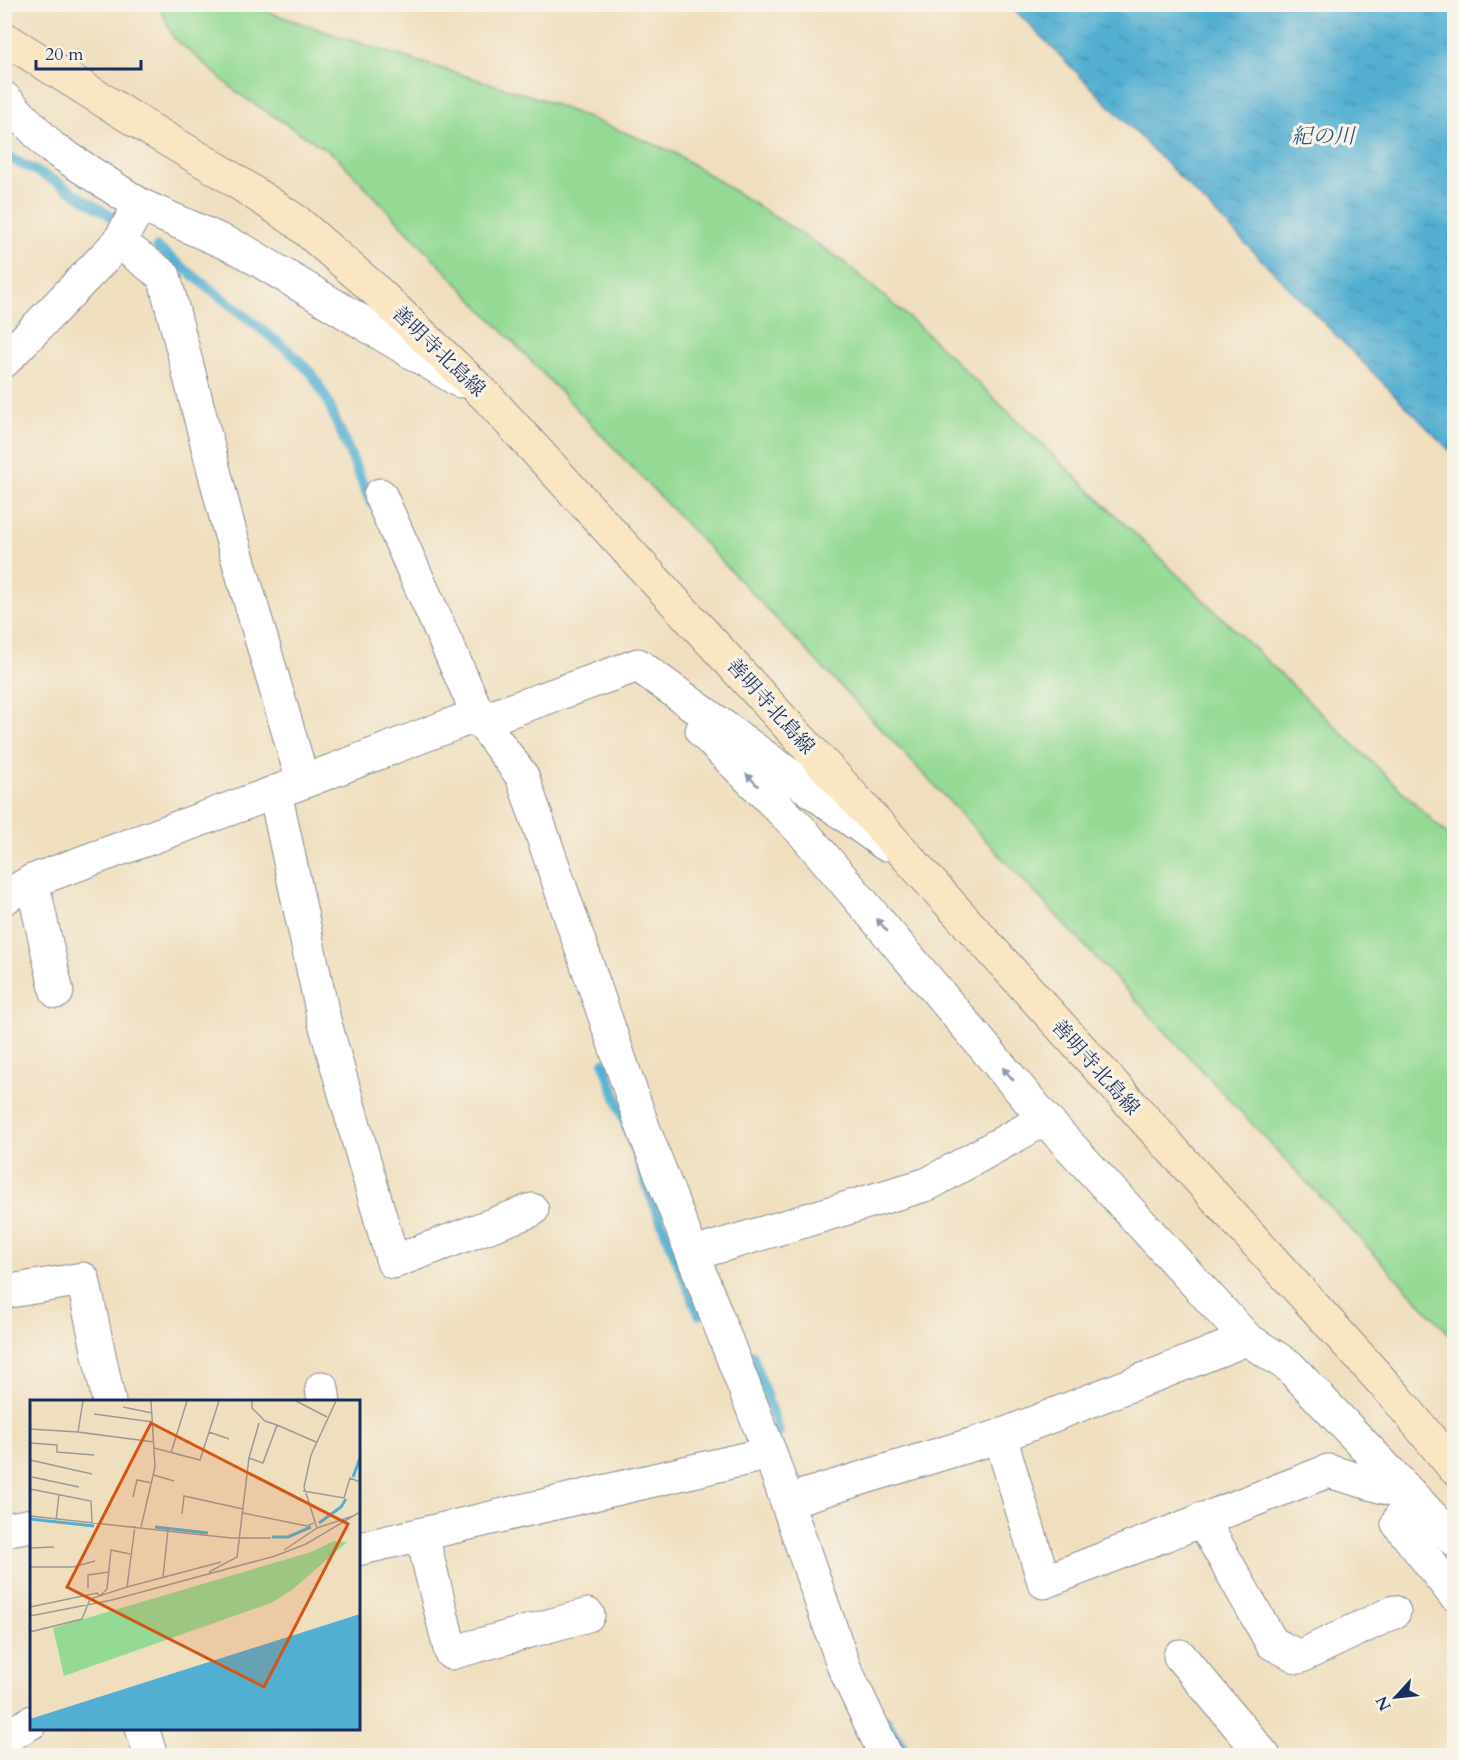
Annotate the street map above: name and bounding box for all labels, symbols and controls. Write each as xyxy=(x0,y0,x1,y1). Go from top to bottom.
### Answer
scale bar xyxy=(36,33,141,71)
text: 20 m xyxy=(45,42,84,67)
water label: 紀の川 xyxy=(1292,122,1356,151)
street label: 善明寺北島線 xyxy=(386,300,491,403)
street label: 善明寺北島線 xyxy=(720,653,821,760)
one-way arrow xyxy=(745,774,759,788)
one-way arrow xyxy=(875,917,888,933)
street label: 善明寺北島線 xyxy=(1045,1014,1146,1121)
one-way arrow xyxy=(1001,1066,1014,1082)
inset map xyxy=(30,1400,360,1730)
north arrow xyxy=(1366,1667,1426,1727)
text: N xyxy=(1371,1692,1396,1715)

